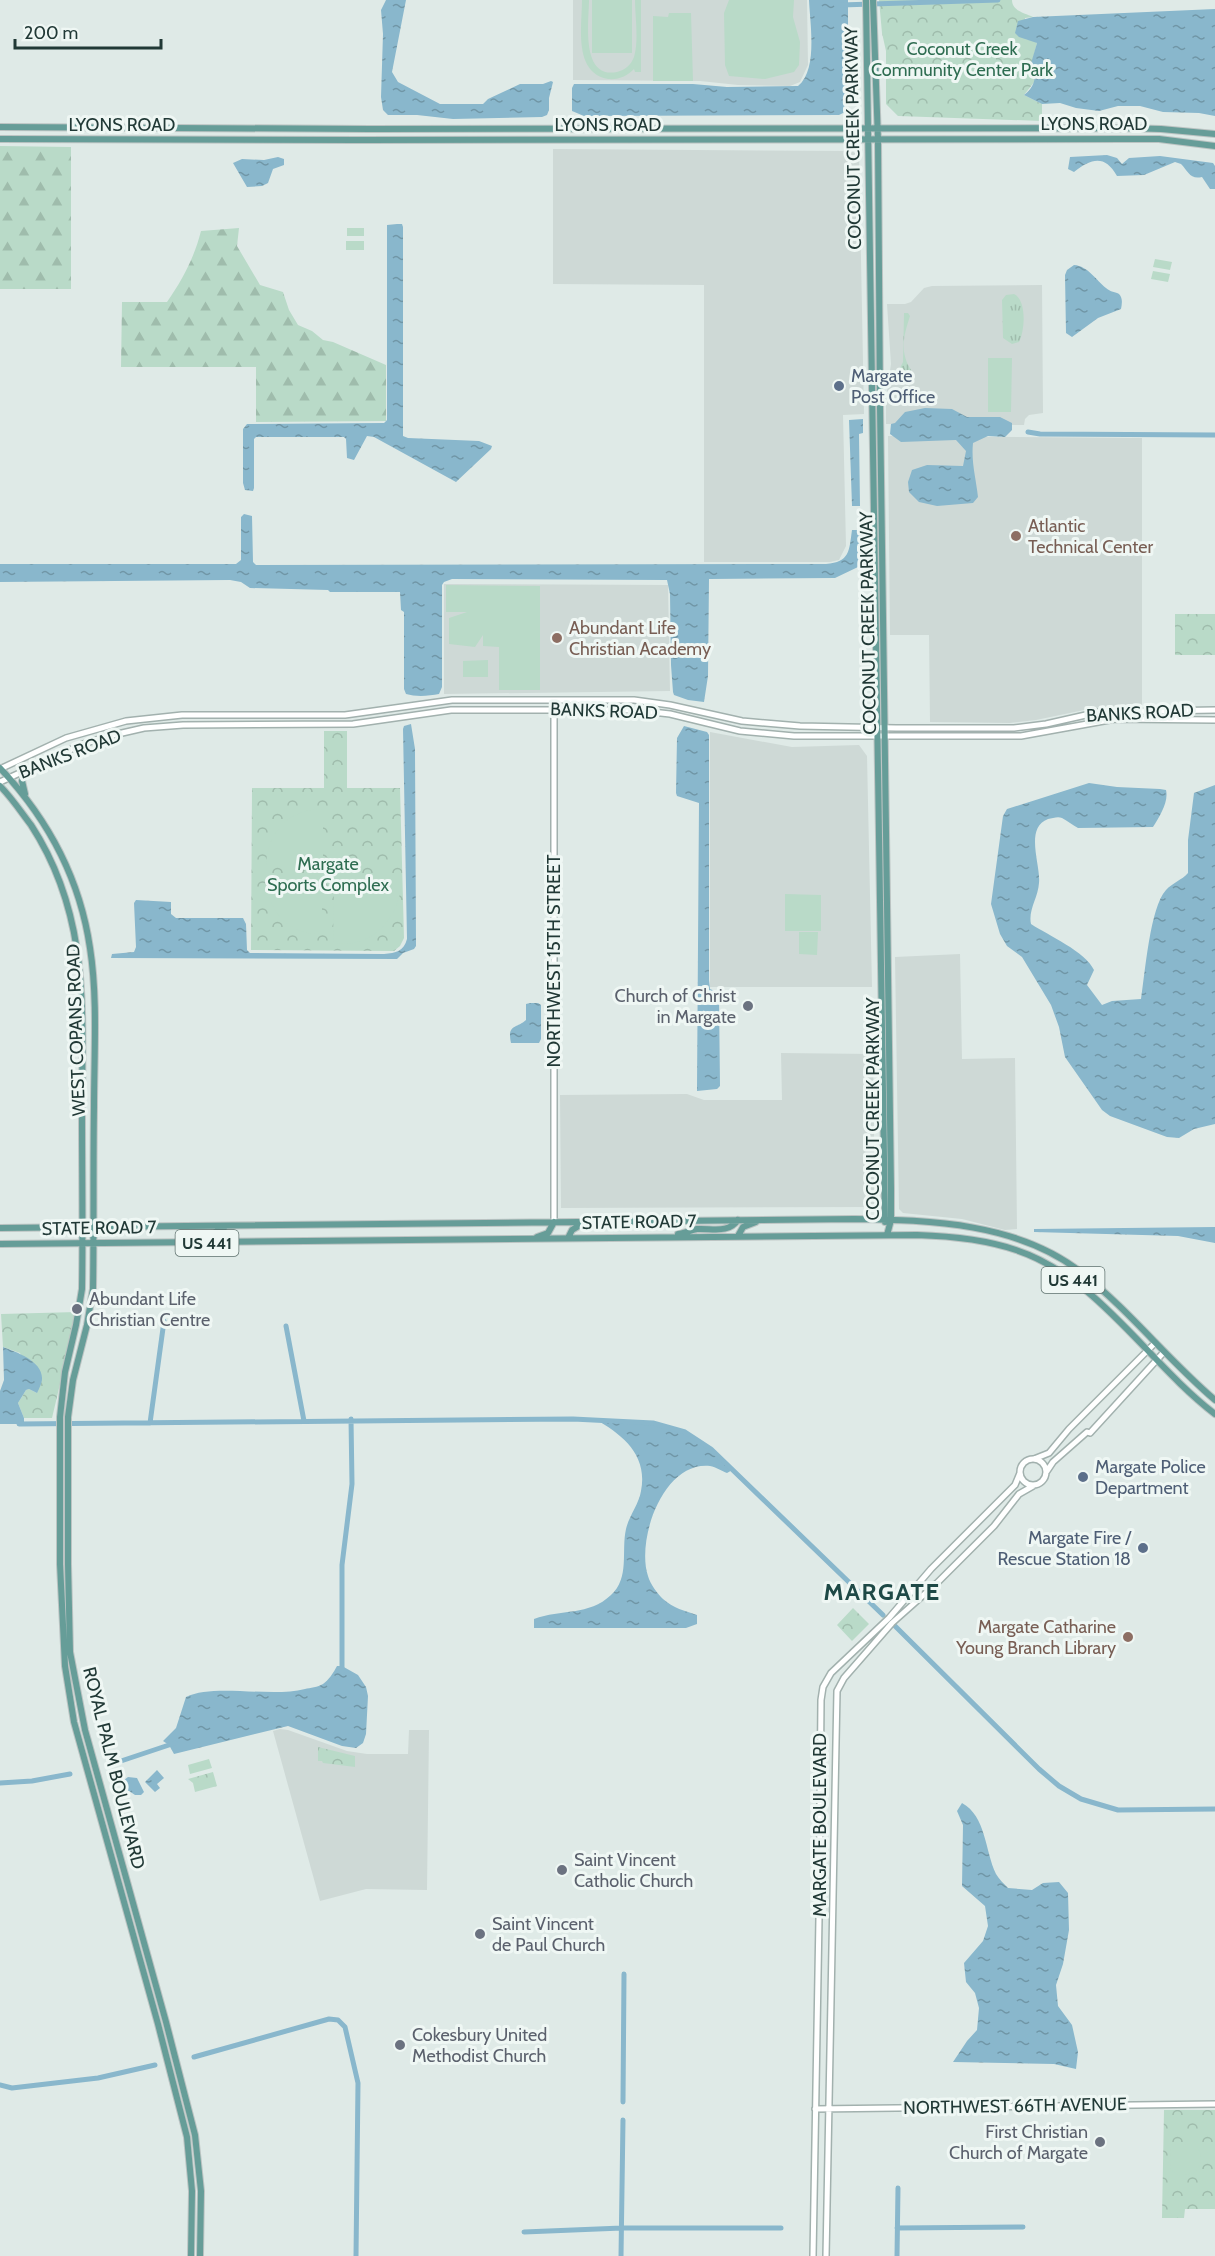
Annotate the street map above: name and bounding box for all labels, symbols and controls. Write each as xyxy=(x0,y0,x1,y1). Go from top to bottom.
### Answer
scale bar xyxy=(15,12,160,50)
text: 200 m xyxy=(24,22,78,44)
street label: COCONUT CREEK PARKWAY xyxy=(840,25,866,250)
park label: Coconut Creek Community Center Park xyxy=(871,38,1054,81)
street label: LYONS ROAD xyxy=(1041,113,1147,135)
street label: LYONS ROAD xyxy=(69,114,175,136)
street label: LYONS ROAD xyxy=(555,114,661,136)
place label: Margate Post Office xyxy=(851,365,935,408)
marker: Margate Post Office xyxy=(832,379,846,393)
street label: COCONUT CREEK PARKWAY xyxy=(855,510,881,735)
place label: Atlantic Technical Center xyxy=(1028,515,1153,558)
marker: Atlantic Technical Center xyxy=(1009,529,1023,543)
place label: Abundant Life Christian Academy xyxy=(569,617,711,660)
marker: Abundant Life Christian Academy xyxy=(550,631,564,645)
street label: BANKS ROAD xyxy=(550,698,658,724)
street label: BANKS ROAD xyxy=(1086,699,1194,727)
street label: BANKS ROAD xyxy=(16,724,124,784)
park label: Margate Sports Complex xyxy=(267,853,389,896)
street label: NORTHWEST 15TH STREET xyxy=(543,854,565,1068)
street label: WEST COPANS ROAD xyxy=(62,943,90,1117)
place label: Church of Christ in Margate xyxy=(615,985,736,1028)
street label: COCONUT CREEK PARKWAY xyxy=(862,997,884,1221)
marker: Church of Christ in Margate xyxy=(741,999,755,1013)
street label: STATE ROAD 7 xyxy=(581,1210,697,1234)
street label: STATE ROAD 7 xyxy=(41,1216,157,1240)
road number: US 441 xyxy=(176,1230,238,1256)
road number: US 441 xyxy=(1042,1267,1104,1293)
place label: Abundant Life Christian Centre xyxy=(89,1288,210,1331)
marker: Abundant Life Christian Centre xyxy=(70,1302,84,1316)
place label: Margate Police Department xyxy=(1095,1456,1206,1499)
marker: Margate Police Department xyxy=(1076,1470,1090,1484)
place label: Margate Fire / Rescue Station 18 xyxy=(998,1527,1132,1570)
marker: Margate Fire / Rescue Station 18 xyxy=(1136,1541,1150,1555)
district label: MARGATE xyxy=(823,1577,941,1606)
place label: Margate Catharine Young Branch Library xyxy=(955,1616,1116,1659)
marker: Margate Catharine Young Branch Library xyxy=(1121,1630,1135,1644)
street label: ROYAL PALM BOULEVARD xyxy=(78,1665,150,1871)
street label: MARGATE BOULEVARD xyxy=(809,1733,831,1917)
place label: Saint Vincent Catholic Church xyxy=(574,1849,693,1892)
marker: Saint Vincent Catholic Church xyxy=(555,1863,569,1877)
place label: Saint Vincent de Paul Church xyxy=(492,1913,605,1956)
marker: Saint Vincent de Paul Church xyxy=(473,1927,487,1941)
place label: Cokesbury United Methodist Church xyxy=(412,2024,547,2067)
marker: Cokesbury United Methodist Church xyxy=(393,2038,407,2052)
street label: NORTHWEST 66TH AVENUE xyxy=(903,2093,1127,2119)
place label: First Christian Church of Margate xyxy=(949,2121,1088,2164)
marker: First Christian Church of Margate xyxy=(1093,2135,1107,2149)

